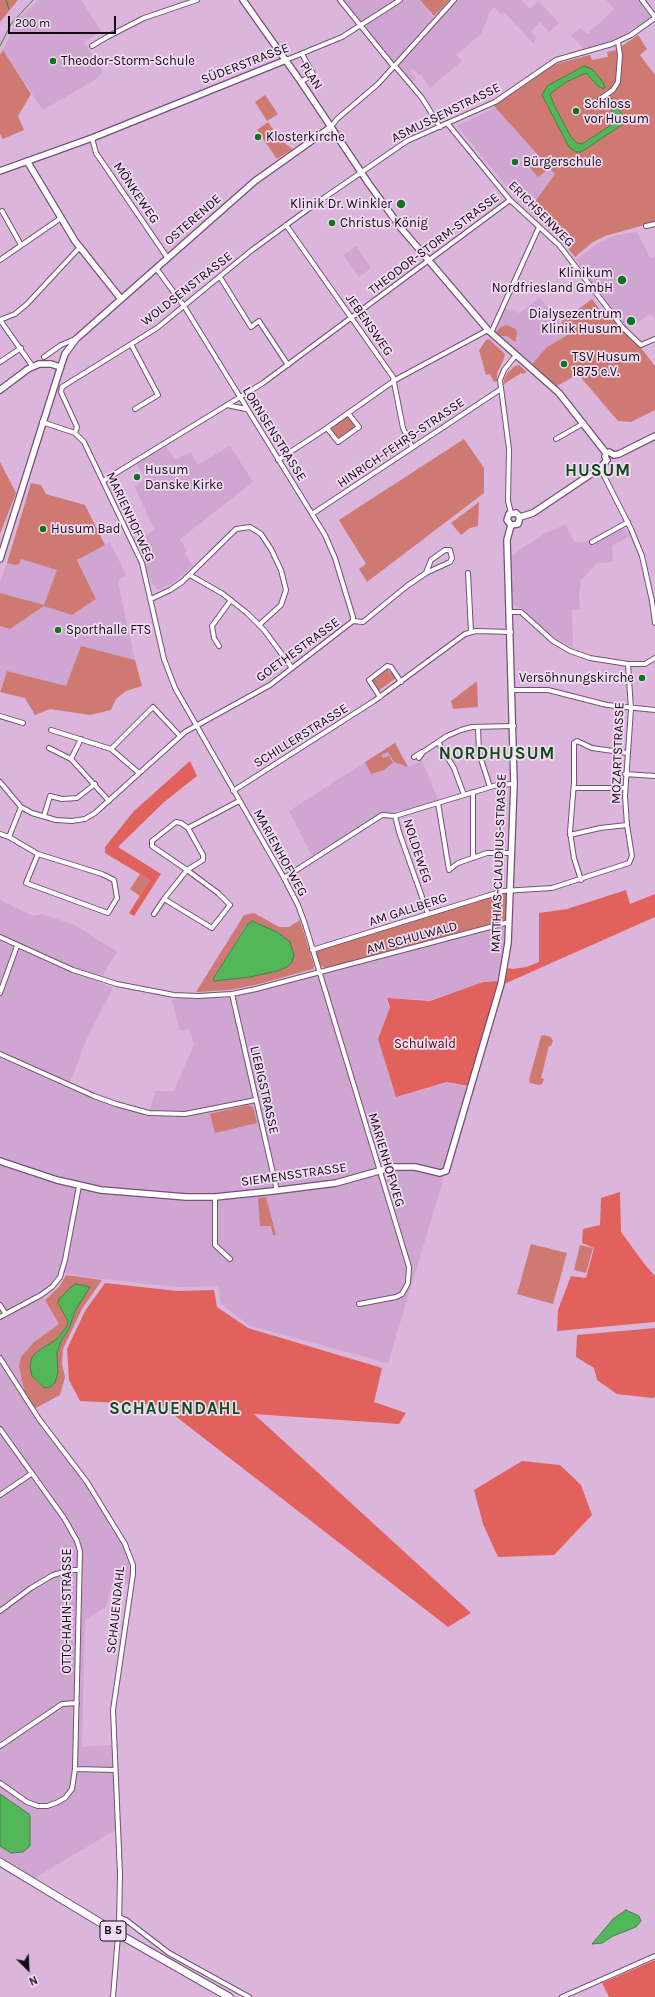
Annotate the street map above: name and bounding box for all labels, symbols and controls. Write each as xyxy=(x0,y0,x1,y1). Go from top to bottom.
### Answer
scale bar xyxy=(10,8,118,34)
text: 200 m xyxy=(15,16,50,30)
street label: SÜDERSTRASSE xyxy=(199,40,291,88)
place label: Theodor-Storm-Schule xyxy=(61,53,195,69)
marker: Theodor-Storm-Schule xyxy=(48,56,58,66)
street label: PLAN xyxy=(296,59,326,93)
street label: ASMUSSENSTRASSE xyxy=(389,80,503,146)
place label: Schloss vor Husum xyxy=(584,96,649,127)
marker: Schloss vor Husum xyxy=(571,106,581,116)
place label: Klosterkirche xyxy=(266,129,345,145)
marker: Klosterkirche xyxy=(253,132,263,142)
place label: Bürgerschule xyxy=(523,154,602,170)
marker: Bürgerschule xyxy=(510,157,520,167)
street label: MÖNKEWEG xyxy=(110,159,162,227)
street label: ERICHSENWEG xyxy=(505,178,577,250)
street label: THEODOR-STORM-STRASSE xyxy=(366,190,502,298)
street label: OSTERENDE xyxy=(161,191,225,249)
place label: Klinik Dr. Winkler xyxy=(290,196,392,212)
marker: Klinik Dr. Winkler xyxy=(395,198,407,210)
place label: Christus König xyxy=(340,215,428,231)
marker: Christus König xyxy=(327,218,337,228)
street label: WOLDSENSTRASSE xyxy=(138,249,236,329)
place label: Klinikum Nordfriesland GmbH xyxy=(492,265,613,296)
marker: Klinikum Nordfriesland GmbH xyxy=(616,274,628,286)
street label: JEBENSWEG xyxy=(342,291,396,359)
place label: Dialysezentrum Klinik Husum xyxy=(529,306,622,337)
marker: Dialysezentrum Klinik Husum xyxy=(625,315,637,327)
place label: TSV Husum 1875 e.V. xyxy=(572,349,640,380)
marker: TSV Husum 1875 e.V. xyxy=(559,359,569,369)
street label: LORNSENSTRASSE xyxy=(239,384,309,484)
street label: HINRICH-FEHRS-STRASSE xyxy=(334,395,468,491)
district label: HUSUM xyxy=(565,461,631,481)
place label: Husum Danske Kirke xyxy=(145,462,223,493)
street label: MARIENHOFWEG xyxy=(102,470,158,564)
marker: Husum Danske Kirke xyxy=(132,472,142,482)
place label: Husum Bad xyxy=(51,521,120,537)
marker: Husum Bad xyxy=(38,524,48,534)
street label: GOETHESTRASSE xyxy=(253,614,343,686)
place label: Sporthalle FTS xyxy=(66,622,151,638)
marker: Sporthalle FTS xyxy=(53,625,63,635)
place label: Versöhnungskirche xyxy=(519,670,634,686)
marker: Versöhnungskirche xyxy=(637,673,647,683)
street label: SCHILLERSTRASSE xyxy=(251,701,351,771)
street label: MOZARTSTRASSE xyxy=(608,702,628,804)
district label: NORDHUSUM xyxy=(439,744,555,764)
street label: MATTHIAS-CLAUDIUS-STRASSE xyxy=(488,773,510,953)
street label: MARIENHOFWEG xyxy=(250,807,310,899)
street label: NOLDEWEG xyxy=(399,817,435,885)
street label: AM GALLBERG xyxy=(367,890,449,930)
street label: AM SCHULWALD xyxy=(365,918,459,958)
park label: Schulwald xyxy=(394,1036,456,1052)
street label: LIEBIGSTRASSE xyxy=(246,1044,282,1136)
street label: MARIENHOFWEG xyxy=(364,1111,408,1209)
street label: SIEMENSSTRASSE xyxy=(240,1160,348,1190)
district label: SCHAUENDAHL xyxy=(109,1399,241,1419)
street label: OTTO-HAHN-STRASSE xyxy=(59,1548,75,1674)
street label: SCHAUENDAHL xyxy=(104,1566,128,1654)
road number: B 5 xyxy=(100,1921,126,1941)
north arrow xyxy=(8,1949,48,1989)
text: N xyxy=(27,1973,39,1988)

